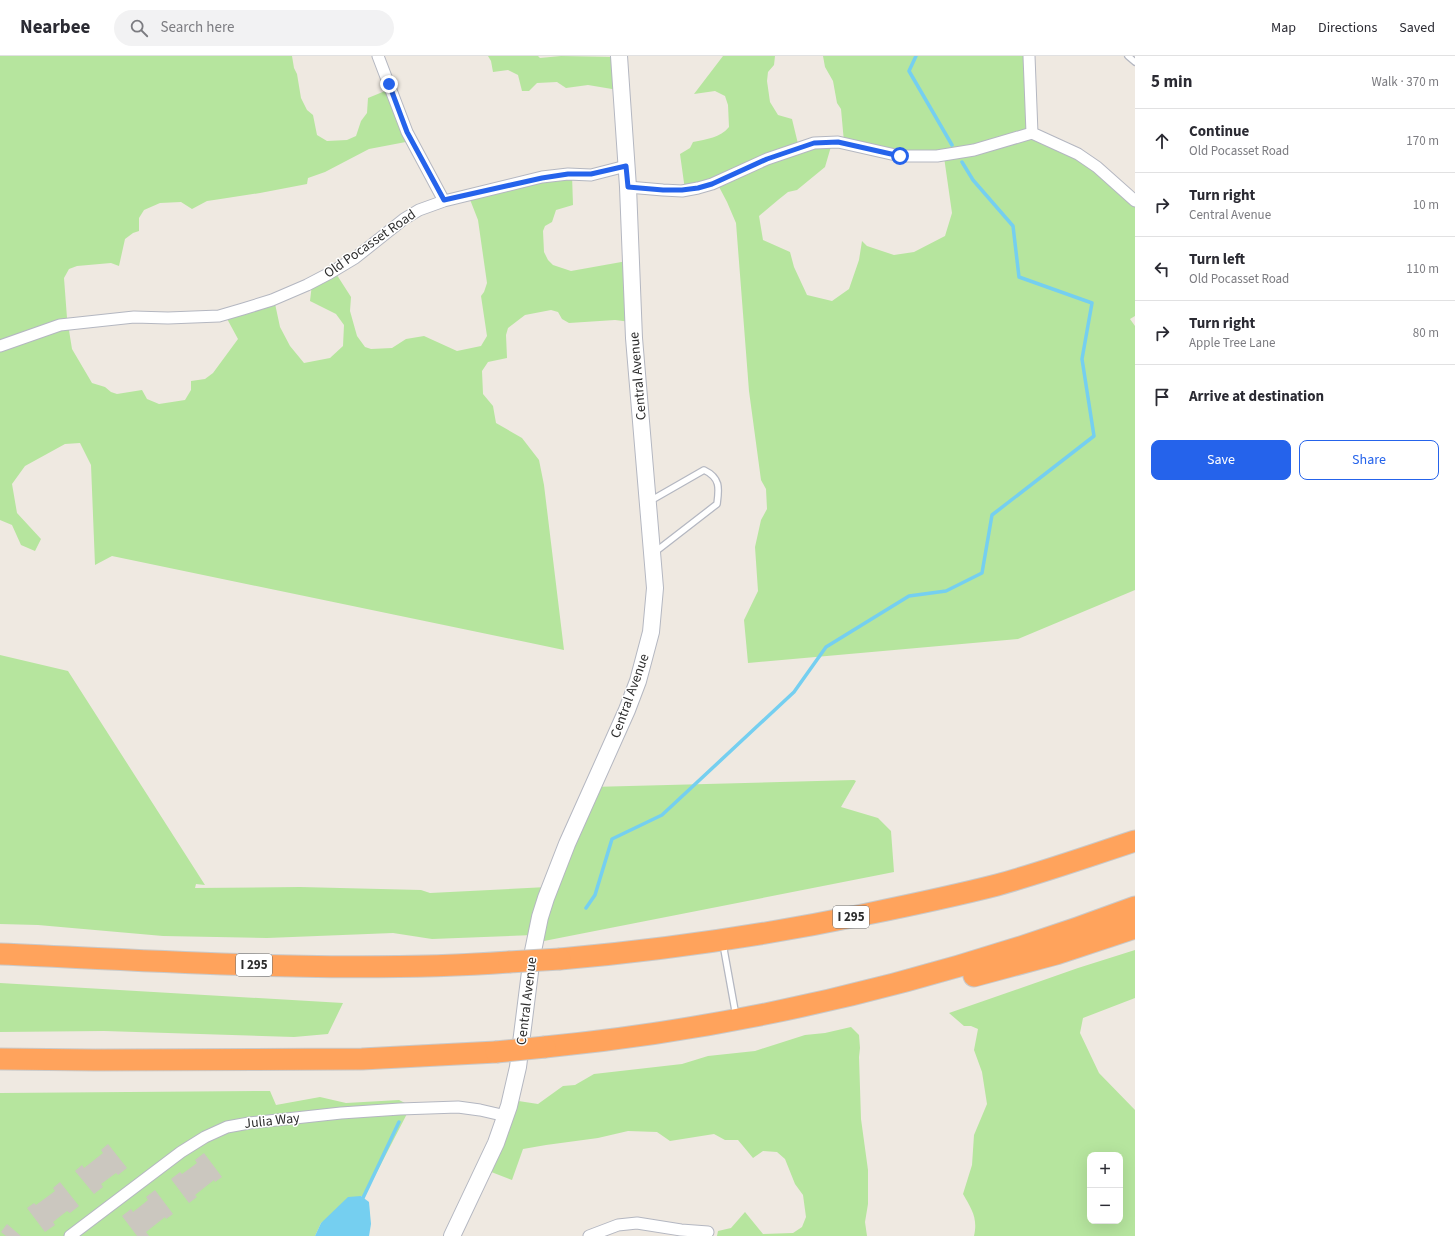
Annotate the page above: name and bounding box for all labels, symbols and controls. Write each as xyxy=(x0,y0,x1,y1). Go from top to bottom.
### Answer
search box xyxy=(114,10,394,46)
text: Nearbee xyxy=(20,14,90,41)
icon: search xyxy=(128,17,150,39)
text: Search here xyxy=(160,17,234,38)
text: Map xyxy=(1271,18,1296,38)
text: Directions xyxy=(1318,18,1377,38)
text: Saved xyxy=(1399,18,1435,38)
text: 5 min xyxy=(1151,70,1192,94)
text: Walk · 370 m xyxy=(1371,73,1439,91)
route end xyxy=(380,75,398,93)
text: Continue xyxy=(1189,121,1249,142)
icon: ahead xyxy=(1151,130,1173,152)
text: 170 m xyxy=(1406,132,1439,150)
text: Old Pocasset Road xyxy=(1189,142,1289,160)
route start xyxy=(891,147,909,165)
text: Turn right xyxy=(1189,185,1255,206)
icon: right xyxy=(1151,194,1173,216)
text: 10 m xyxy=(1413,196,1439,214)
street label: Old Pocasset Road xyxy=(320,205,420,283)
text: Central Avenue xyxy=(1189,206,1271,224)
text: Turn left xyxy=(1189,249,1245,270)
icon: left xyxy=(1151,258,1173,280)
text: 110 m xyxy=(1406,260,1439,278)
text: Old Pocasset Road xyxy=(1189,270,1289,288)
text: Turn right xyxy=(1189,313,1255,334)
icon: right xyxy=(1151,322,1173,344)
text: 80 m xyxy=(1413,324,1439,342)
street label: Central Avenue xyxy=(624,331,652,421)
text: Apple Tree Lane xyxy=(1189,334,1276,352)
icon: arrive xyxy=(1151,386,1173,408)
text: Arrive at destination xyxy=(1189,386,1324,407)
button: Save xyxy=(1151,440,1291,480)
button: Share xyxy=(1299,440,1439,480)
street label: Central Avenue xyxy=(605,651,655,741)
road number: I 295 xyxy=(833,906,869,928)
road number: I 295 xyxy=(236,954,272,976)
street label: Central Avenue xyxy=(512,956,542,1046)
street label: Julia Way xyxy=(243,1108,301,1134)
map controls xyxy=(1087,1152,1123,1224)
button: + xyxy=(1087,1152,1123,1188)
button: − xyxy=(1087,1188,1123,1224)

